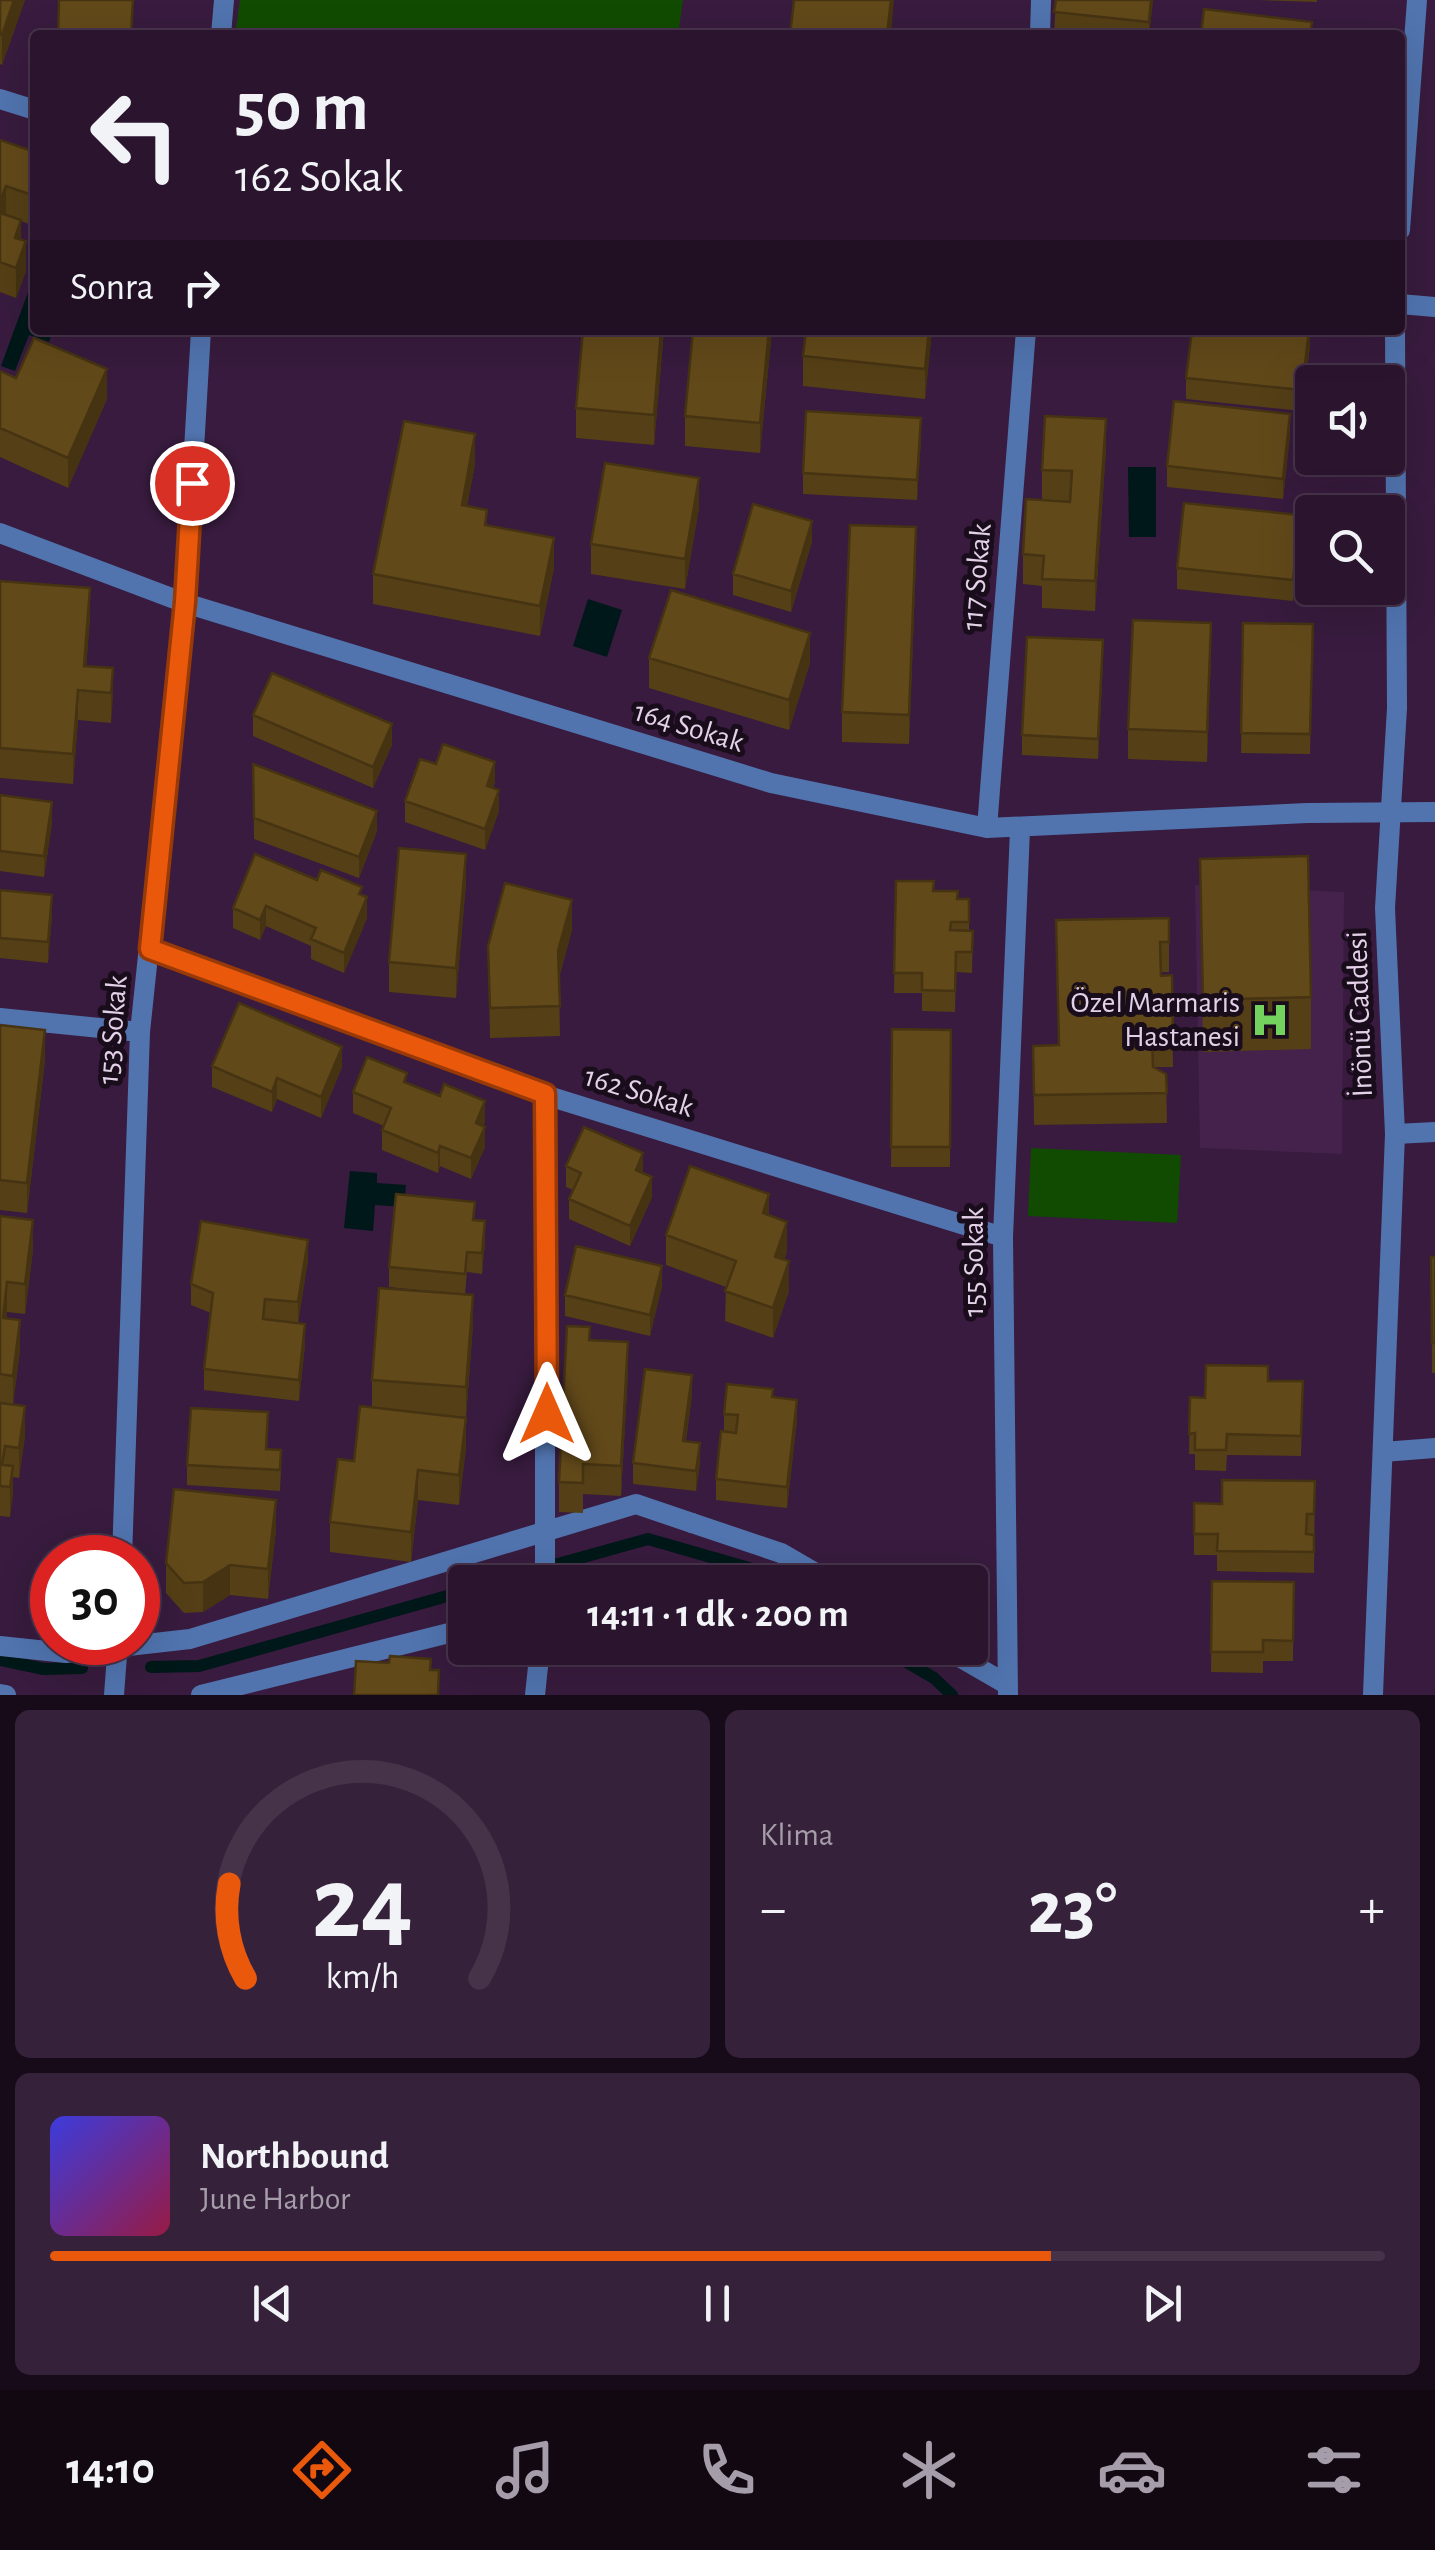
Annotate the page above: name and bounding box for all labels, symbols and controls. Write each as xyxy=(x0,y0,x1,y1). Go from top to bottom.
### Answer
icon: left xyxy=(70,70,200,200)
text: 50 m xyxy=(235,73,369,143)
text: 162 Sokak xyxy=(235,155,403,200)
icon: right xyxy=(174,260,229,315)
text: Sonra xyxy=(70,269,154,307)
map controls xyxy=(1295,365,1405,605)
button: sound xyxy=(1295,365,1405,475)
pin xyxy=(150,441,235,526)
icon: arrive xyxy=(165,456,220,511)
button: search xyxy=(1295,495,1405,605)
street label: 117 Sokak xyxy=(957,522,997,632)
street label: 164 Sokak xyxy=(631,696,748,758)
street label: İnönü Caddesi xyxy=(1340,930,1378,1098)
street label: 153 Sokak xyxy=(93,974,133,1086)
place label: Özel Marmaris Hastanesi xyxy=(1071,987,1240,1052)
hospital icon: Özel Marmaris Hastanesi xyxy=(1249,999,1291,1041)
street label: 162 Sokak xyxy=(581,1061,697,1123)
street label: 155 Sokak xyxy=(959,1207,989,1317)
position arrow xyxy=(495,1362,599,1466)
speed limit sign: 30 xyxy=(30,1535,160,1665)
text: 14:11 · 1 dk · 200 m xyxy=(587,1596,849,1634)
text: Klima xyxy=(760,1819,834,1851)
text: 24 xyxy=(312,1853,413,1957)
text: 23° xyxy=(1028,1872,1117,1947)
text: − xyxy=(760,1882,786,1937)
text: + xyxy=(1359,1882,1385,1937)
text: km/h xyxy=(326,1959,399,1995)
text: Northbound xyxy=(200,2138,389,2176)
text: June Harbor xyxy=(200,2183,350,2215)
icon: previous xyxy=(245,2276,300,2331)
icon: pause xyxy=(690,2276,745,2331)
icon: next xyxy=(1135,2276,1190,2331)
icon: directions xyxy=(287,2435,357,2505)
icon: music xyxy=(490,2435,560,2505)
icon: phone xyxy=(692,2435,762,2505)
icon: climate xyxy=(894,2435,964,2505)
icon: car xyxy=(1097,2435,1167,2505)
icon: filters xyxy=(1299,2435,1369,2505)
text: 14:10 xyxy=(66,2447,155,2492)

